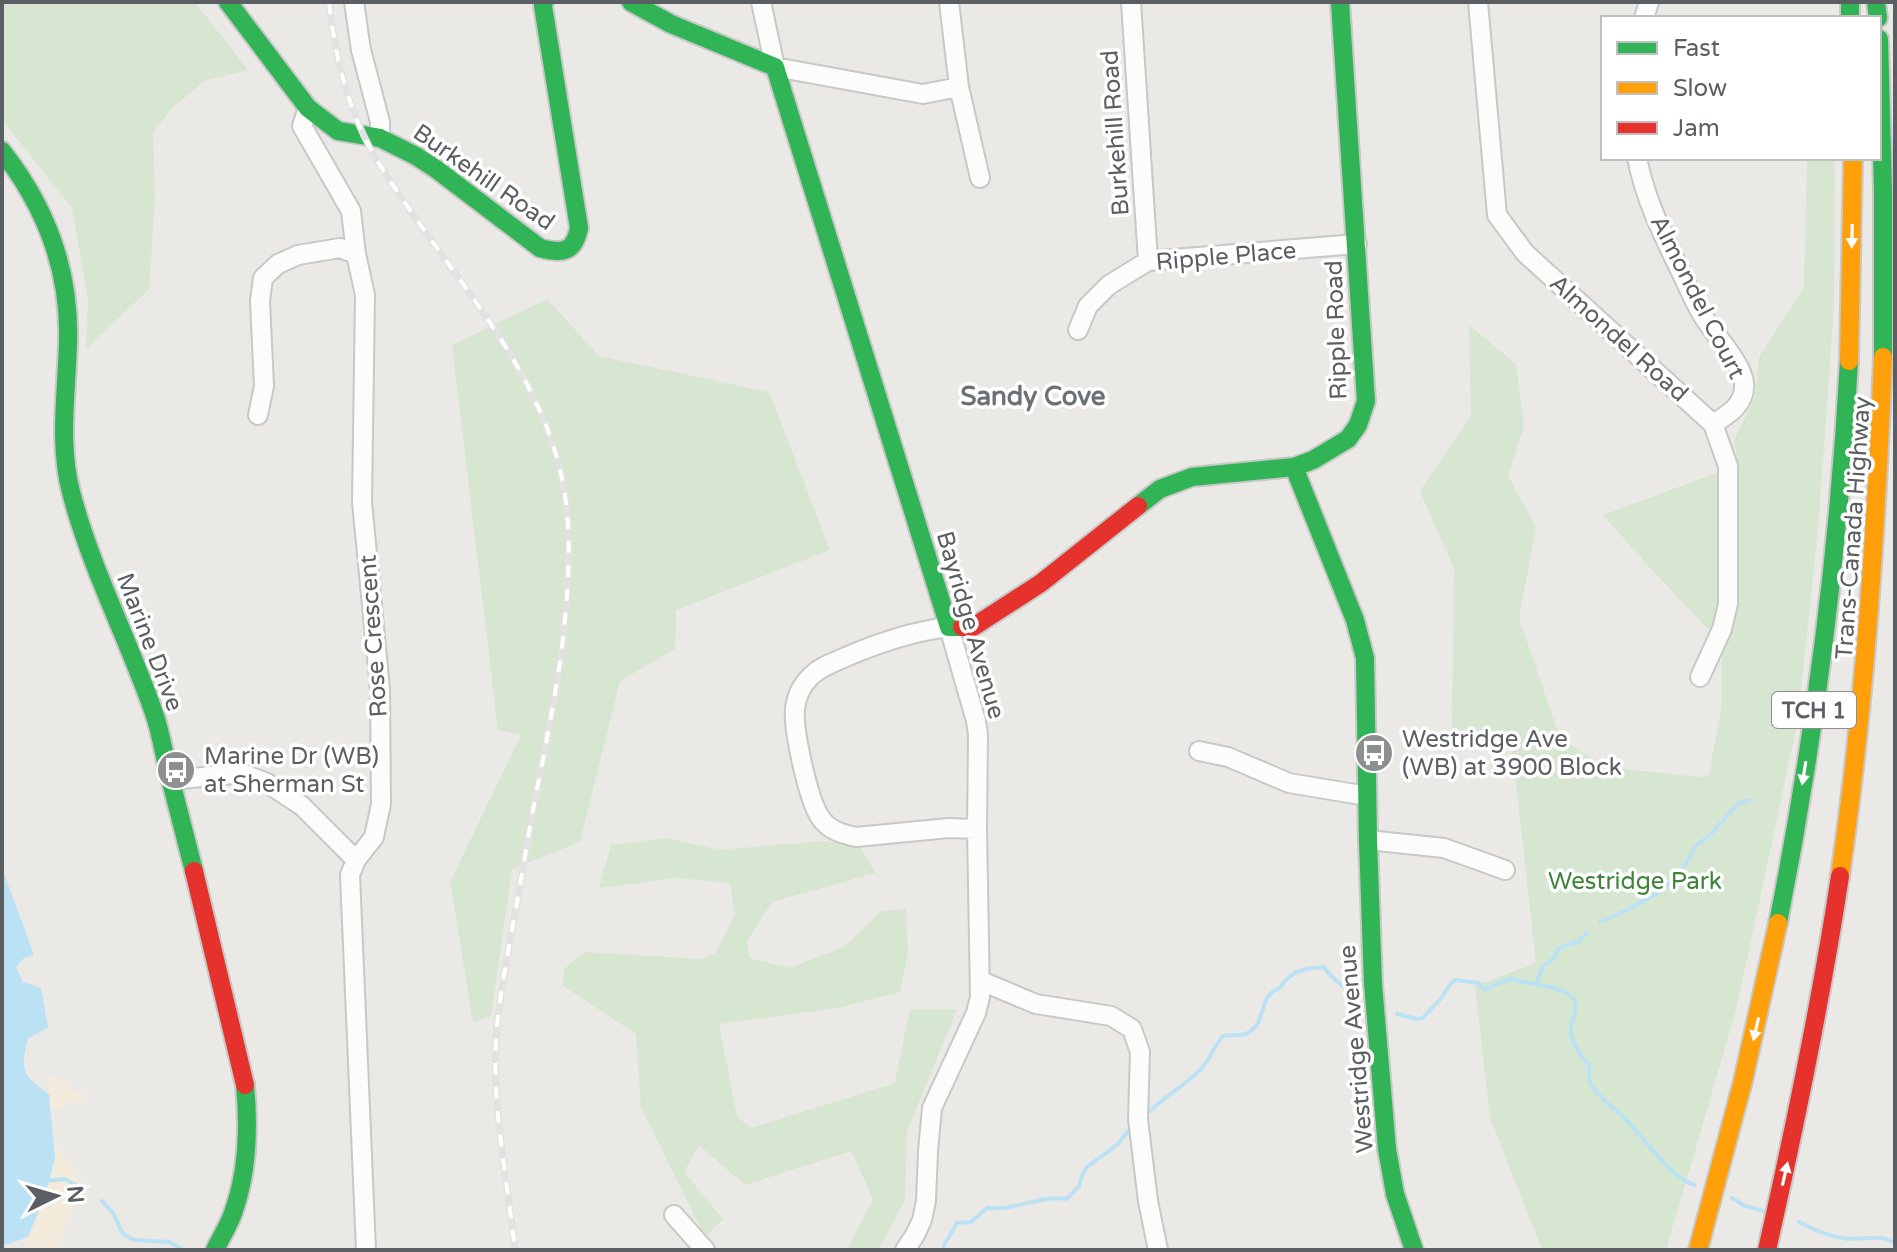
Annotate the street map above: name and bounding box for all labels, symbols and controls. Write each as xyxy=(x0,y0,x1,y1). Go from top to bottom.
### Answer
legend xyxy=(1601,16,1881,160)
text: Fast xyxy=(1673,34,1720,63)
street label: Burkehill Road xyxy=(1095,49,1136,217)
text: Slow xyxy=(1673,74,1727,103)
text: Jam xyxy=(1673,114,1720,143)
street label: Burkehill Road xyxy=(407,118,560,237)
street label: Almondel Court xyxy=(1644,211,1751,384)
one-way arrow xyxy=(1846,224,1858,249)
street label: Ripple Place xyxy=(1155,236,1297,277)
street label: Ripple Road xyxy=(1320,260,1353,400)
street label: Almondel Road xyxy=(1543,269,1694,408)
district label: Sandy Cove xyxy=(960,381,1106,412)
street label: Trans-Canada Highway xyxy=(1830,396,1877,660)
street label: Bayridge Avenue xyxy=(930,528,1011,722)
street label: Rose Crescent xyxy=(353,554,394,718)
street label: Marine Drive xyxy=(110,569,189,715)
road number: TCH 1 xyxy=(1772,692,1856,728)
place label: Westridge Ave (WB) at 3900 Block xyxy=(1402,725,1622,782)
bus stop icon: Westridge Ave (WB) at 3900 Block xyxy=(1353,732,1395,774)
place label: Marine Dr (WB) at Sherman St xyxy=(204,742,379,799)
bus stop icon: Marine Dr (WB) at Sherman St xyxy=(155,749,197,791)
one-way arrow xyxy=(1798,761,1810,786)
park label: Westridge Park xyxy=(1548,867,1722,896)
street label: Westridge Avenue xyxy=(1333,944,1380,1154)
one-way arrow xyxy=(1749,1016,1762,1041)
north arrow xyxy=(16,1156,96,1236)
one-way arrow xyxy=(1780,1162,1792,1187)
text: N xyxy=(61,1184,89,1204)

